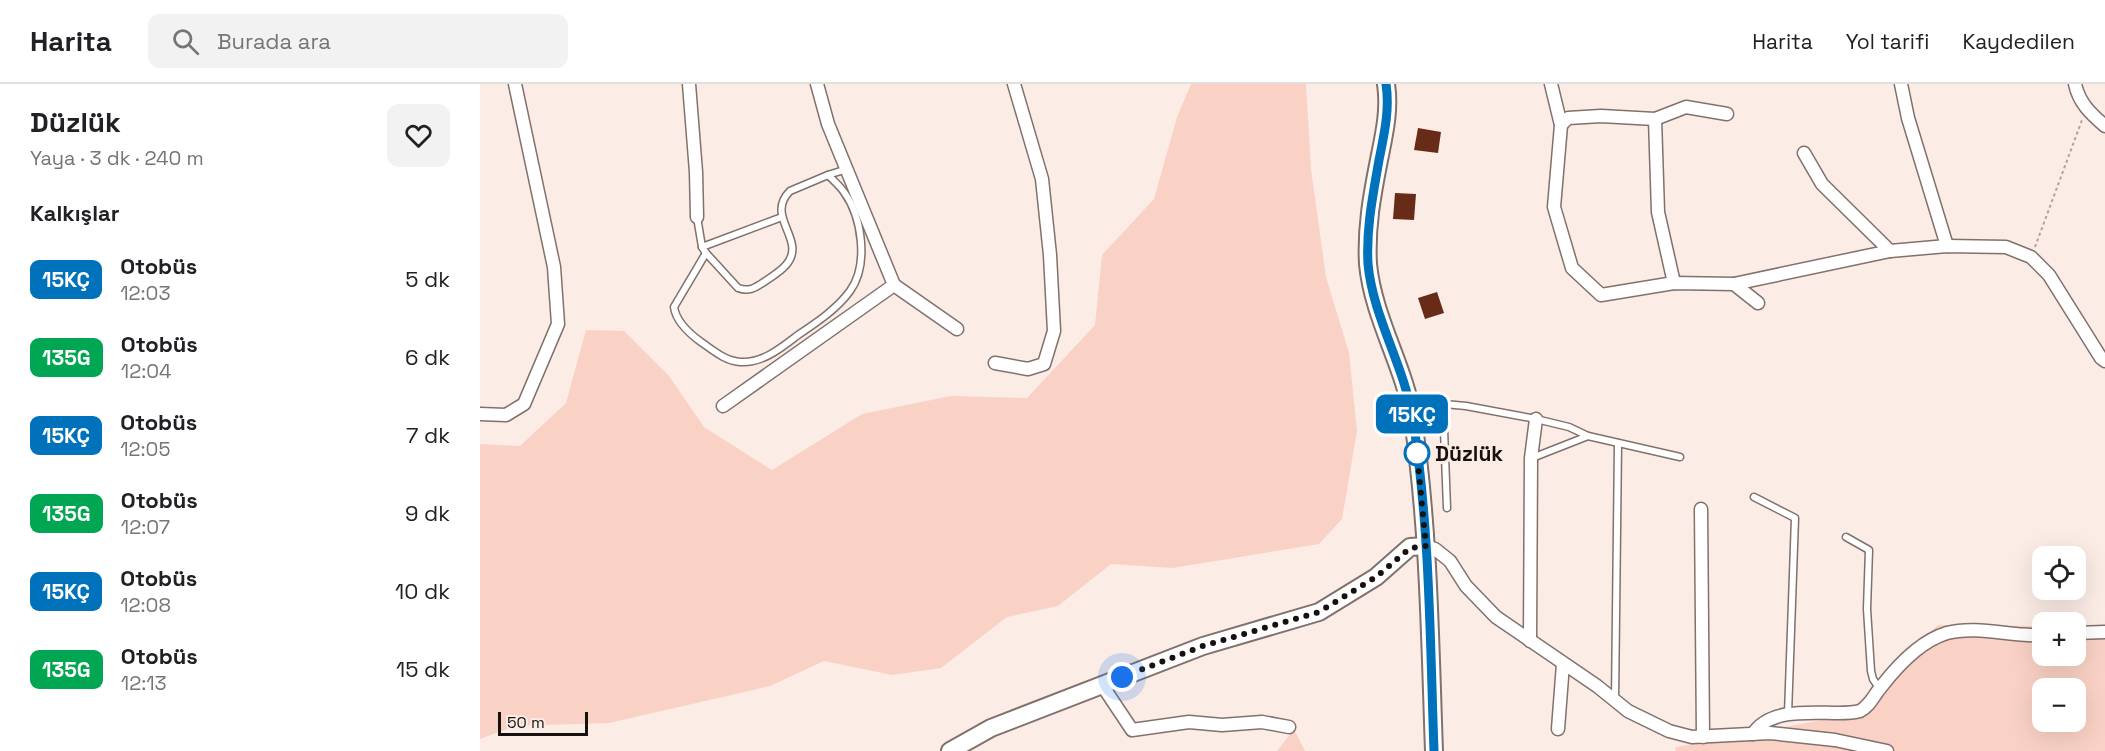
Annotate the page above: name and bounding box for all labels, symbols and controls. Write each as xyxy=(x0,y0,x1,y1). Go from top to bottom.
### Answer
search box xyxy=(148,14,568,68)
text: Harita xyxy=(30,23,112,59)
icon: search xyxy=(169,25,202,58)
text: Burada ara xyxy=(217,27,331,55)
text: Harita xyxy=(1752,28,1813,55)
text: Yol tarifi xyxy=(1846,28,1929,55)
text: Kaydedilen xyxy=(1962,28,2075,55)
text: Düzlük xyxy=(30,104,121,140)
button: heart xyxy=(387,104,450,167)
text: Yaya · 3 dk · 240 m xyxy=(30,145,204,171)
text: Kalkışlar xyxy=(30,199,119,227)
text: Otobüs xyxy=(120,252,197,280)
text: 5 dk xyxy=(405,265,450,293)
text: 15KÇ xyxy=(42,266,90,293)
text: 12:03 xyxy=(120,280,171,306)
text: Otobüs xyxy=(121,330,198,358)
text: 6 dk xyxy=(405,343,450,371)
text: 135G xyxy=(42,344,91,371)
text: 12:04 xyxy=(121,358,172,384)
line badge: 15KÇ xyxy=(1370,394,1454,434)
text: 15KÇ xyxy=(1388,401,1436,428)
text: Otobüs xyxy=(120,408,197,436)
text: 7 dk xyxy=(406,421,450,449)
text: 15KÇ xyxy=(42,422,90,449)
text: 12:05 xyxy=(120,436,170,462)
marker: Düzlük xyxy=(1404,440,1430,466)
place label: Düzlük xyxy=(1435,440,1503,467)
text: Otobüs xyxy=(121,486,198,514)
text: 9 dk xyxy=(405,499,450,527)
text: 135G xyxy=(42,500,91,527)
text: 12:07 xyxy=(121,514,170,540)
map controls xyxy=(2032,546,2086,732)
button: locate xyxy=(2032,546,2086,600)
text: Otobüs xyxy=(120,564,197,592)
text: 10 dk xyxy=(395,577,450,605)
text: 15KÇ xyxy=(42,578,90,605)
text: 12:08 xyxy=(120,592,171,618)
button: + xyxy=(2032,612,2086,666)
text: Otobüs xyxy=(121,642,198,670)
text: 15 dk xyxy=(396,655,450,683)
text: 135G xyxy=(42,656,91,683)
your location xyxy=(1107,662,1137,692)
text: 12:13 xyxy=(121,670,167,696)
button: − xyxy=(2032,678,2086,732)
scale bar xyxy=(498,709,588,736)
text: 50 m xyxy=(507,712,545,733)

